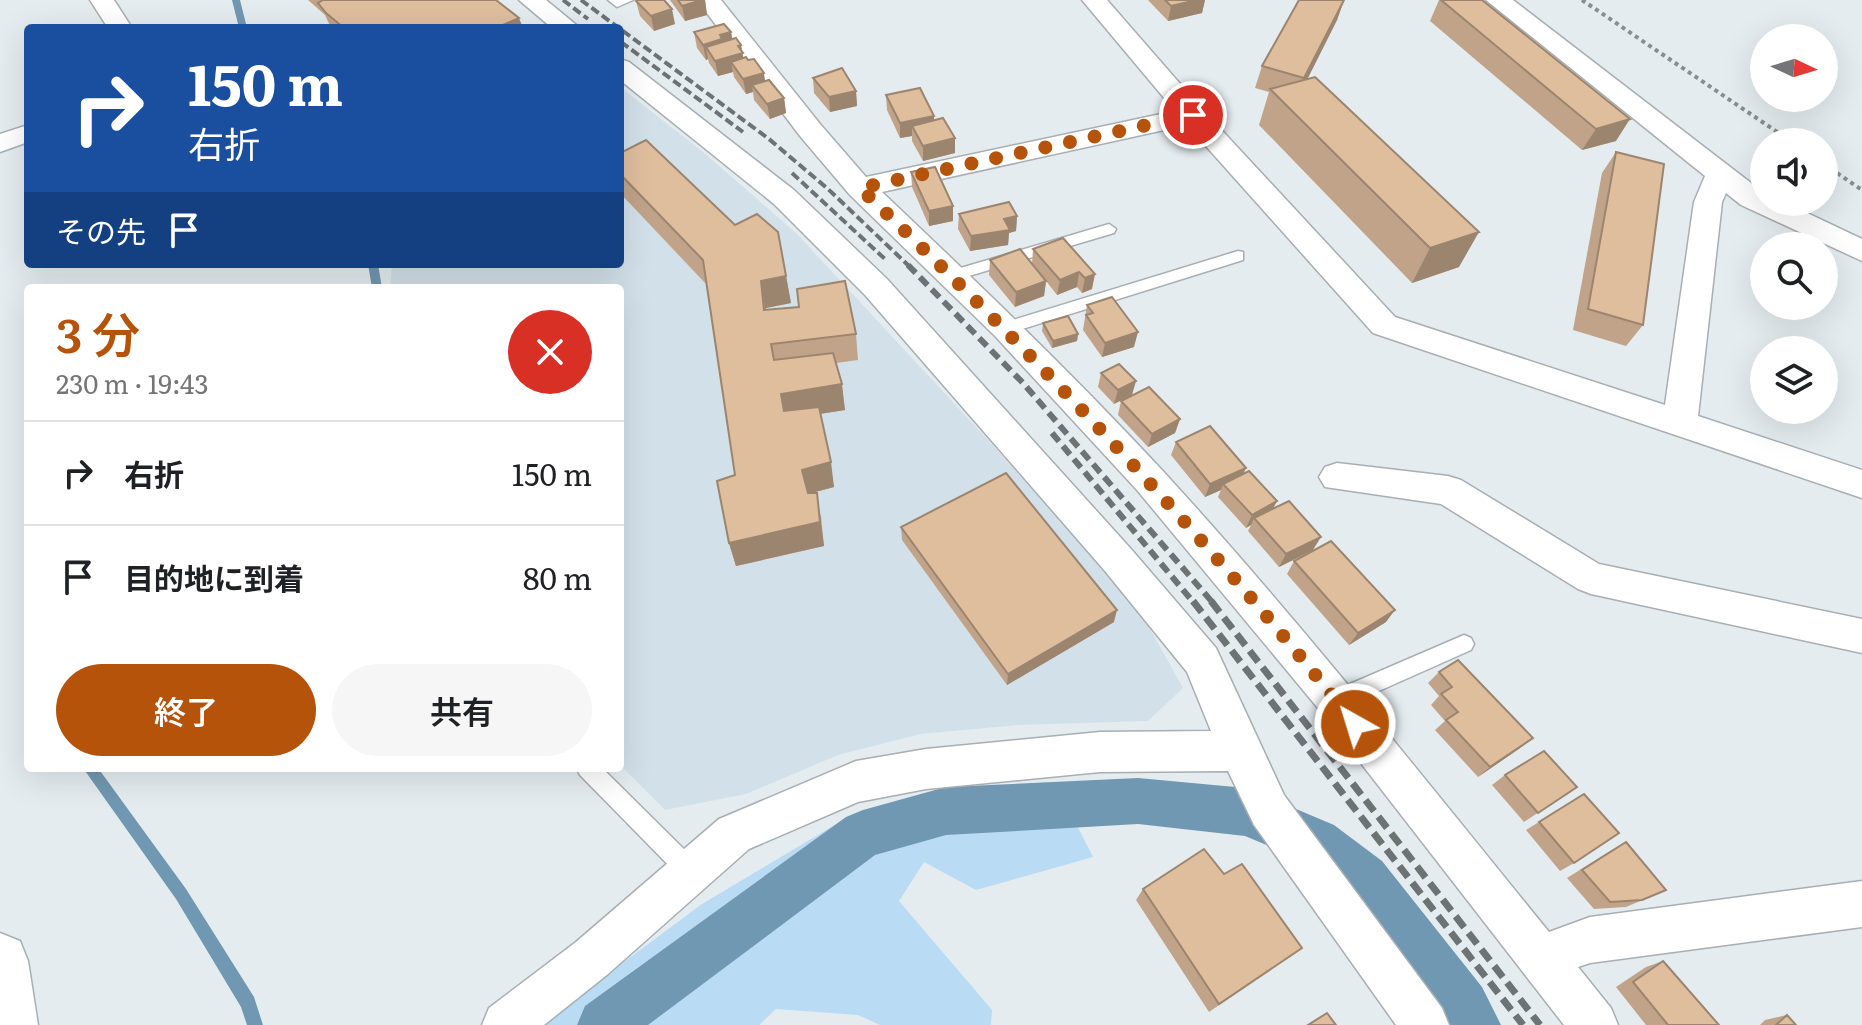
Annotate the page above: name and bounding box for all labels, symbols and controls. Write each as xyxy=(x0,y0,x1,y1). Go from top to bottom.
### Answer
north arrow xyxy=(1750,24,1838,112)
map controls xyxy=(1750,24,1838,424)
text: 150 m xyxy=(188,40,343,123)
icon: right xyxy=(56,56,160,160)
pin xyxy=(1159,81,1227,149)
icon: arrive xyxy=(1171,93,1215,137)
text: 右折 xyxy=(188,116,260,169)
button: sound xyxy=(1750,128,1838,216)
text: その先 xyxy=(56,208,146,252)
icon: arrive xyxy=(162,208,206,252)
button: search xyxy=(1750,232,1838,320)
text: 3 分 xyxy=(56,297,140,368)
button: close xyxy=(508,310,592,394)
button: layers xyxy=(1750,336,1838,424)
text: 230 m · 19:43 xyxy=(56,363,209,402)
icon: right xyxy=(56,451,100,495)
text: 右折 xyxy=(124,451,184,495)
text: 150 m xyxy=(512,451,592,495)
icon: arrive xyxy=(56,555,100,599)
text: 目的地に到着 xyxy=(124,555,304,599)
text: 80 m xyxy=(523,555,592,599)
button: 終了 xyxy=(56,664,316,756)
button: 共有 xyxy=(332,664,592,756)
position arrow xyxy=(1313,682,1397,766)

